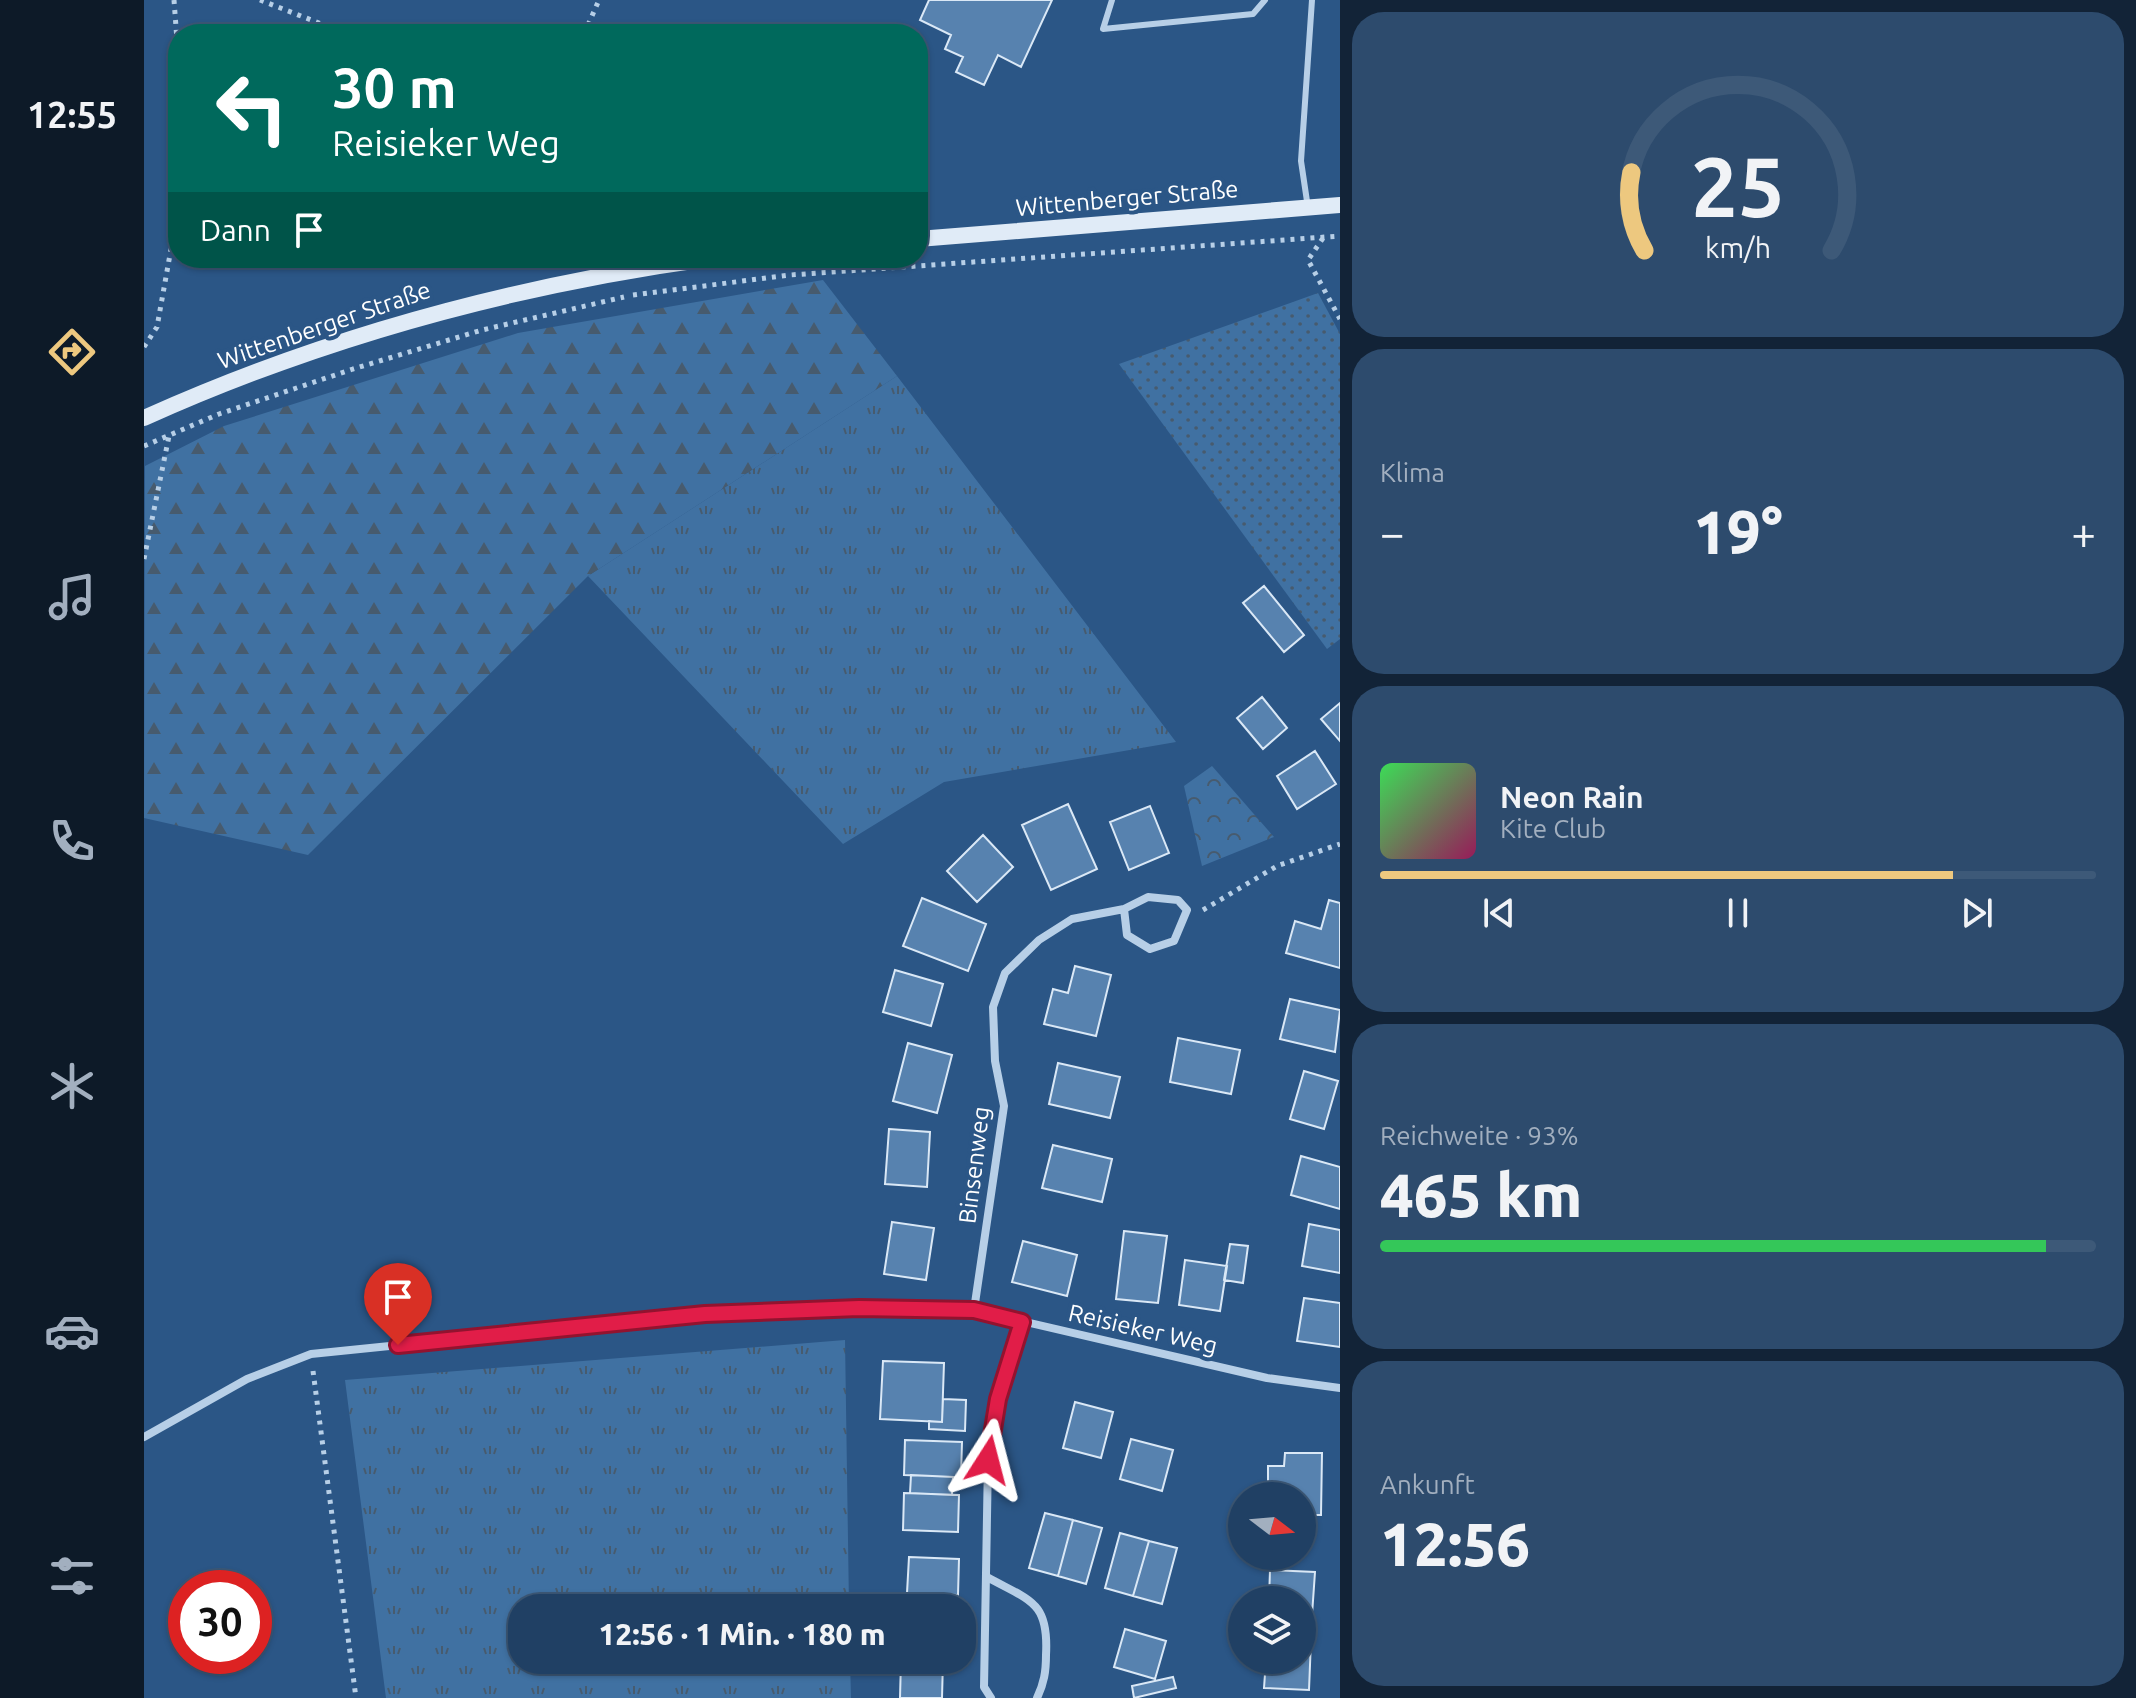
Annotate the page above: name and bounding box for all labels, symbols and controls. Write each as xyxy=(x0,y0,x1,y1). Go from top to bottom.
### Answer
icon: left xyxy=(200,56,304,160)
text: 30 m xyxy=(332,56,457,119)
text: 12:55 xyxy=(27,94,117,135)
text: Reisieker Weg xyxy=(332,122,560,163)
text: 25 xyxy=(1691,138,1785,232)
street label: Wittenberger Straße xyxy=(1015,175,1239,221)
icon: arrive xyxy=(287,208,331,252)
text: Dann xyxy=(200,213,271,247)
text: km/h xyxy=(1705,231,1771,263)
street label: Wittenberger Straße xyxy=(214,276,434,374)
icon: directions xyxy=(44,324,100,380)
text: Klima xyxy=(1380,458,1445,487)
text: 19° xyxy=(1693,498,1783,565)
text: − xyxy=(1380,508,1405,557)
text: + xyxy=(2071,508,2096,557)
icon: music xyxy=(44,569,100,625)
text: Neon Rain xyxy=(1500,780,1644,814)
icon: phone xyxy=(44,813,100,869)
text: Kite Club xyxy=(1500,814,1606,843)
icon: previous xyxy=(1477,891,1521,935)
icon: pause xyxy=(1716,891,1760,935)
icon: next xyxy=(1955,891,1999,935)
icon: climate xyxy=(44,1058,100,1114)
street label: Binsenweg xyxy=(953,1105,995,1225)
text: Reichweite · 93% xyxy=(1380,1121,1579,1150)
text: 465 km xyxy=(1380,1161,1582,1228)
pin xyxy=(364,1263,432,1345)
icon: arrive xyxy=(376,1275,420,1319)
street label: Reisieker Weg xyxy=(1066,1299,1220,1359)
icon: car xyxy=(44,1303,100,1359)
position arrow xyxy=(946,1418,1030,1502)
text: Ankunft xyxy=(1380,1470,1475,1499)
north arrow xyxy=(1228,1482,1316,1570)
map controls xyxy=(1228,1482,1316,1674)
text: 12:56 xyxy=(1380,1510,1530,1577)
icon: filters xyxy=(44,1548,100,1604)
speed limit sign: 30 xyxy=(168,1570,272,1674)
button: layers xyxy=(1228,1586,1316,1674)
text: 12:56 · 1 Min. · 180 m xyxy=(598,1617,886,1651)

